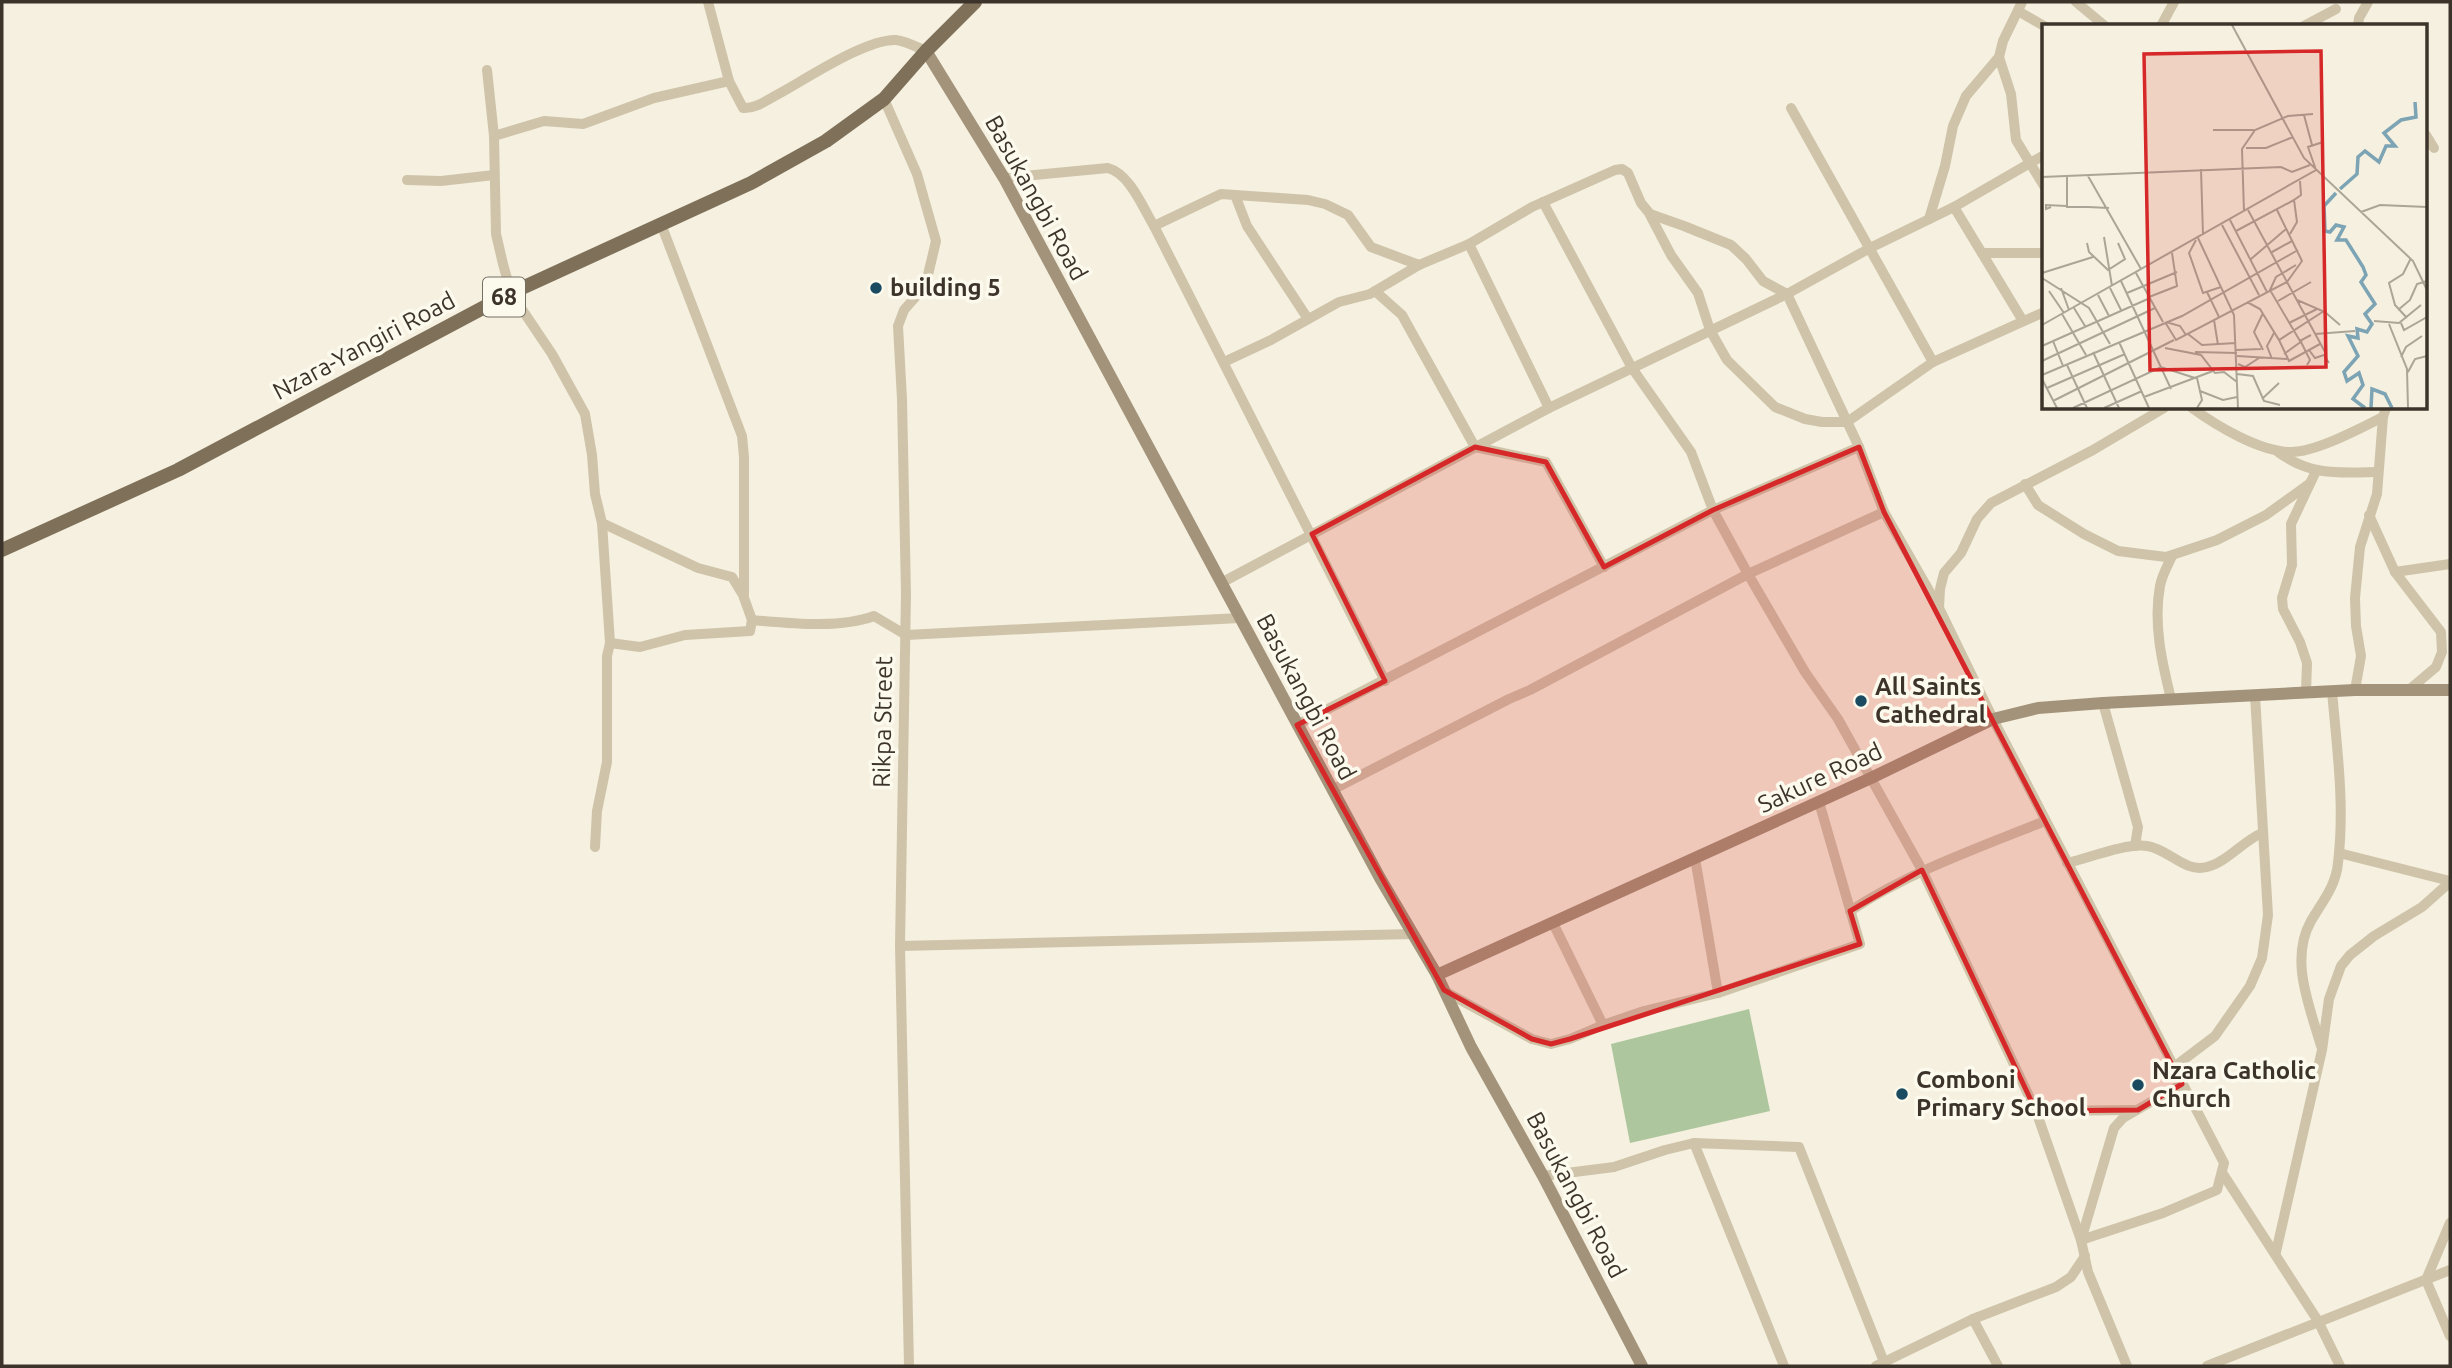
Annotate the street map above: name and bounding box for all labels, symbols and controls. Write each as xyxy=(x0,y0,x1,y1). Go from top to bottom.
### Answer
inset map xyxy=(2042,24,2428,410)
street label: Basukangbi Road xyxy=(980,111,1093,285)
place label: building 5 xyxy=(890,274,1001,301)
road number: 68 xyxy=(483,278,525,316)
marker: building 5 xyxy=(868,280,884,296)
street label: Nzara-Yangiri Road xyxy=(268,286,459,405)
street label: Basukangbi Road xyxy=(1251,609,1362,784)
street label: Rikpa Street xyxy=(868,655,897,788)
place label: All Saints Cathedral xyxy=(1875,673,1986,728)
marker: All Saints Cathedral xyxy=(1853,693,1869,709)
street label: Sakure Road xyxy=(1753,737,1886,818)
place label: Nzara Catholic Church xyxy=(2152,1057,2316,1112)
place label: Comboni Primary School xyxy=(1916,1066,2086,1121)
marker: Nzara Catholic Church xyxy=(2130,1077,2146,1093)
marker: Comboni Primary School xyxy=(1894,1086,1910,1102)
street label: Basukangbi Road xyxy=(1521,1107,1632,1282)

